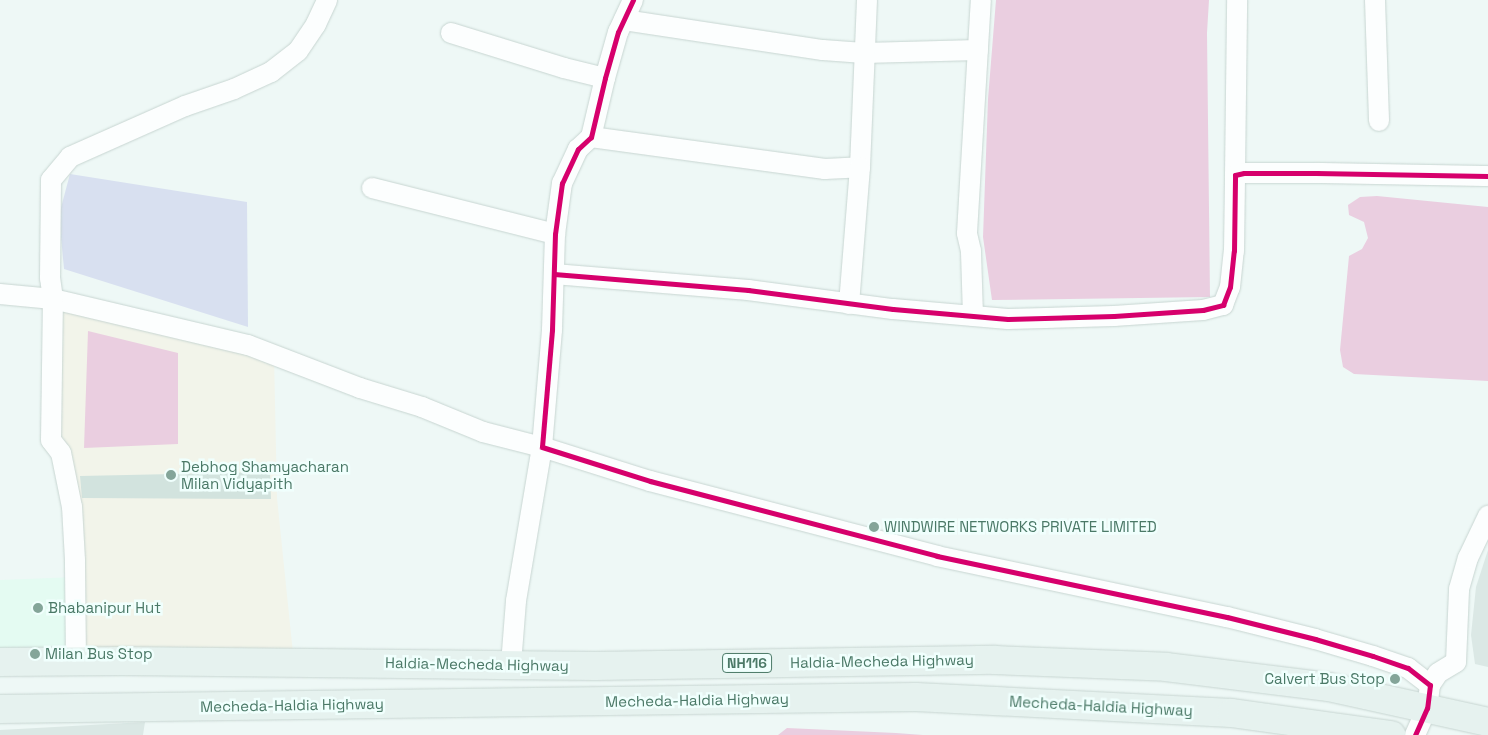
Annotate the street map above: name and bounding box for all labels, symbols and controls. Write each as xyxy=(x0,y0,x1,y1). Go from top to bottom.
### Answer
place label: Debhog Shamyacharan Milan Vidyapith xyxy=(181,457,349,492)
marker: Debhog Shamyacharan Milan Vidyapith xyxy=(165,469,177,481)
place label: WINDWIRE NETWORKS PRIVATE LIMITED xyxy=(884,518,1157,536)
marker: WINDWIRE NETWORKS PRIVATE LIMITED xyxy=(868,521,880,533)
place label: Bhabanipur Hut xyxy=(48,599,161,617)
marker: Bhabanipur Hut xyxy=(32,602,44,614)
place label: Milan Bus Stop xyxy=(45,645,153,663)
marker: Milan Bus Stop xyxy=(29,648,41,660)
street label: Haldia-Mecheda Highway xyxy=(790,650,974,672)
road number: NH116 xyxy=(722,651,772,674)
street label: Haldia-Mecheda Highway xyxy=(385,653,569,675)
place label: Calvert Bus Stop xyxy=(1264,670,1385,688)
marker: Calvert Bus Stop xyxy=(1389,673,1401,685)
street label: Mecheda-Haldia Highway xyxy=(605,689,789,711)
street label: Mecheda-Haldia Highway xyxy=(1009,692,1193,720)
street label: Mecheda-Haldia Highway xyxy=(200,694,384,716)

